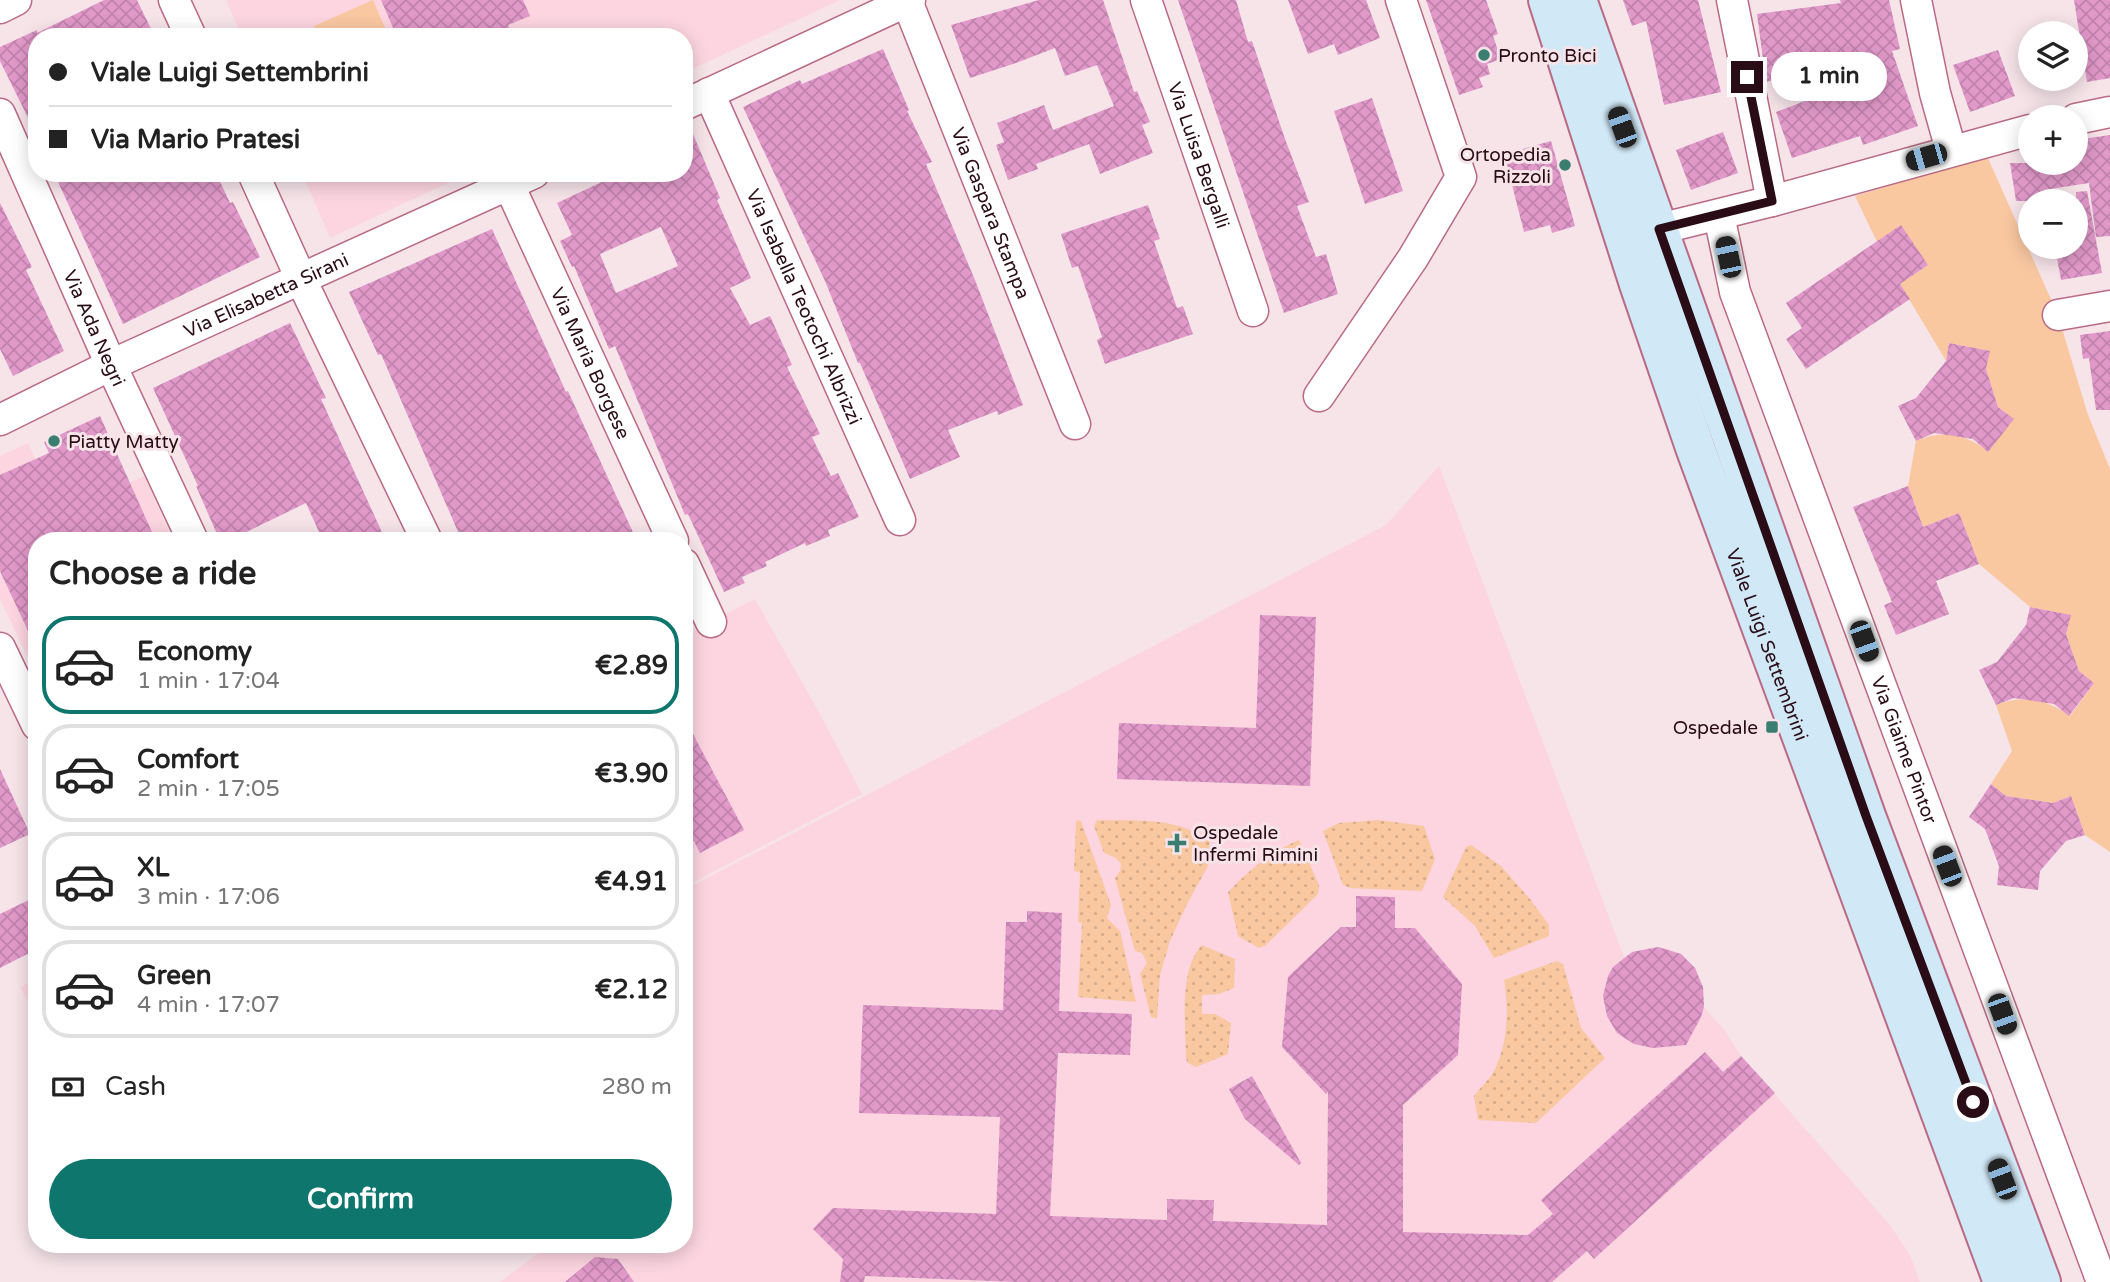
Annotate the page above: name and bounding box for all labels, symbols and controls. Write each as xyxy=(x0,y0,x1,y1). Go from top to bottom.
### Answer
map controls xyxy=(2018,21,2088,259)
button: layers xyxy=(2018,21,2088,91)
place label: Pronto Bici xyxy=(1498,45,1597,67)
marker: Pronto Bici xyxy=(1476,47,1492,63)
callout: 1 min xyxy=(1772,52,1887,102)
text: Viale Luigi Settembrini xyxy=(91,57,369,88)
route end xyxy=(1731,61,1763,93)
text: 1 min xyxy=(1798,62,1860,90)
street label: Via Luisa Bergalli xyxy=(1163,79,1234,231)
car xyxy=(1605,104,1640,150)
button: + xyxy=(2018,105,2088,175)
text: Via Mario Pratesi xyxy=(91,124,300,155)
street label: Via Gaspara Stampa xyxy=(946,124,1034,302)
car xyxy=(1903,141,1950,173)
place label: Ortopedia Rizzoli xyxy=(1460,144,1551,188)
marker: Ortopedia Rizzoli xyxy=(1557,157,1573,173)
street label: Via Isabella Teotochi Albrizzi xyxy=(741,186,866,428)
button: − xyxy=(2018,189,2088,259)
car xyxy=(1714,234,1743,280)
street label: Via Elisabetta Sirani xyxy=(181,249,352,342)
street label: Via Ada Negri xyxy=(58,267,129,390)
street label: Via Maria Borgese xyxy=(546,284,634,443)
place label: Piatty Matty xyxy=(68,431,179,453)
marker: Piatty Matty xyxy=(46,433,62,449)
street label: Viale Luigi Settembrini xyxy=(1721,546,1812,744)
text: Choose a ride xyxy=(49,555,256,593)
car xyxy=(1847,618,1882,664)
icon: car xyxy=(53,634,116,697)
text: Economy xyxy=(137,636,252,667)
text: €2.89 xyxy=(595,650,668,681)
text: 1 min · 17:04 xyxy=(137,667,280,695)
street label: Via Giaime Pintor xyxy=(1866,673,1941,828)
place label: Ospedale xyxy=(1673,717,1758,739)
marker: Ospedale xyxy=(1764,719,1780,735)
icon: car xyxy=(53,742,116,805)
text: Comfort xyxy=(137,744,239,775)
text: €3.90 xyxy=(595,758,668,789)
text: 2 min · 17:05 xyxy=(137,775,280,803)
place label: Ospedale Infermi Rimini xyxy=(1193,822,1318,866)
marker: Ospedale Infermi Rimini xyxy=(1167,833,1187,853)
car xyxy=(1930,843,1965,889)
icon: car xyxy=(53,850,116,913)
text: XL xyxy=(137,852,169,883)
text: €4.91 xyxy=(595,866,668,897)
text: 3 min · 17:06 xyxy=(137,883,280,911)
icon: car xyxy=(53,958,116,1021)
text: Green xyxy=(137,960,212,991)
text: €2.12 xyxy=(595,974,668,1005)
text: 4 min · 17:07 xyxy=(137,991,280,1019)
car xyxy=(1985,991,2020,1037)
icon: cash xyxy=(49,1068,87,1106)
text: Cash xyxy=(105,1071,166,1102)
text: 280 m xyxy=(602,1073,672,1101)
route start xyxy=(1957,1086,1989,1118)
car xyxy=(1985,1156,2020,1202)
button: Confirm xyxy=(49,1159,672,1239)

